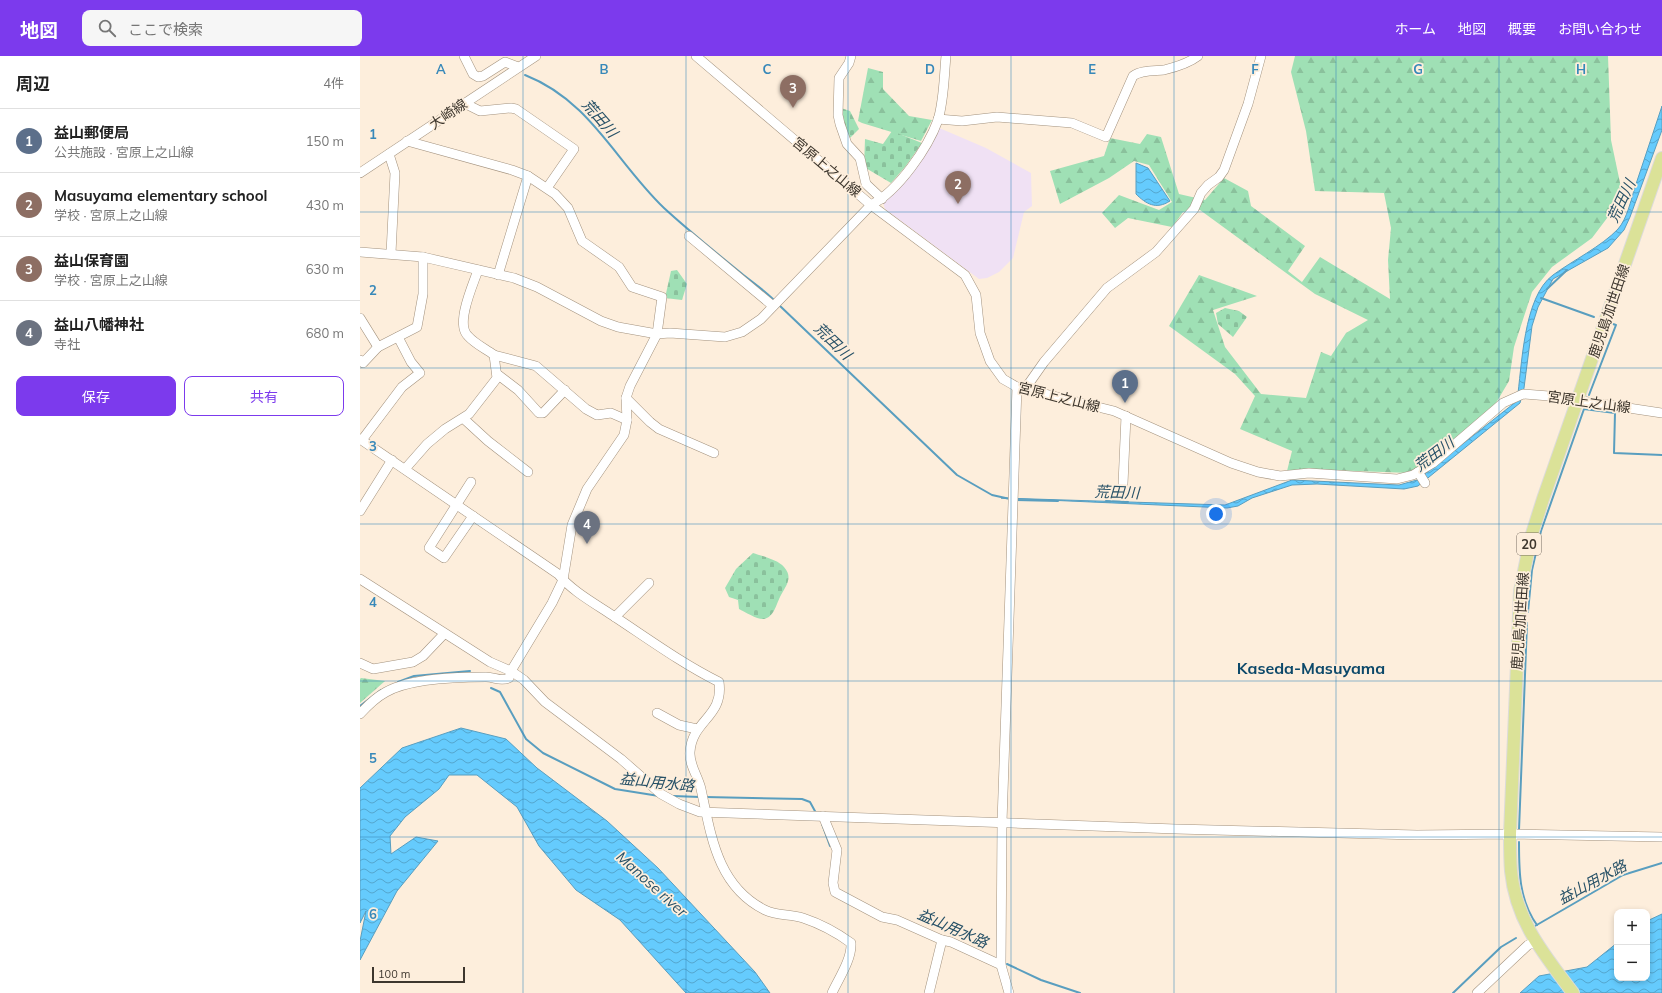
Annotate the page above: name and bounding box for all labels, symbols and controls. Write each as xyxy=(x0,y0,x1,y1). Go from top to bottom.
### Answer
search box xyxy=(82,10,362,46)
icon: search xyxy=(96,17,118,39)
text: 地図 xyxy=(20,18,58,42)
text: ここで検索 xyxy=(128,20,203,39)
text: ホーム xyxy=(1394,20,1436,38)
text: 地図 xyxy=(1458,20,1486,38)
text: 概要 xyxy=(1508,20,1536,38)
text: お問い合わせ xyxy=(1558,20,1642,38)
text: A xyxy=(436,61,446,77)
text: B xyxy=(600,61,609,77)
text: C xyxy=(763,61,772,77)
text: D xyxy=(925,61,935,77)
text: E xyxy=(1088,61,1096,77)
text: F xyxy=(1251,61,1259,77)
text: G xyxy=(1413,61,1423,77)
text: H xyxy=(1576,61,1586,77)
text: 周辺 xyxy=(16,73,50,94)
text: 4件 xyxy=(323,75,344,91)
pin: 3 xyxy=(780,75,806,108)
street label: 大崎線 xyxy=(426,95,470,133)
water label: 荒田川 xyxy=(578,95,623,143)
text: 益山郵便局 xyxy=(54,123,129,142)
text: 1 xyxy=(369,126,377,142)
text: 1 xyxy=(25,133,33,149)
text: 150 m xyxy=(306,133,344,149)
street label: 宮原上之山線 xyxy=(789,133,865,201)
text: 公共施設 · 宮原上之山線 xyxy=(54,144,194,160)
pin: 2 xyxy=(945,171,971,204)
water label: 荒田川 xyxy=(1603,175,1640,225)
text: Masuyama elementary school xyxy=(54,186,267,205)
text: 2 xyxy=(25,197,33,213)
text: 430 m xyxy=(306,197,344,213)
text: 学校 · 宮原上之山線 xyxy=(54,207,168,223)
text: 益山保育園 xyxy=(54,251,129,270)
text: 3 xyxy=(25,261,33,277)
text: 630 m xyxy=(306,261,344,277)
street label: 鹿児島加世田線 xyxy=(1585,262,1633,360)
text: 学校 · 宮原上之山線 xyxy=(54,272,168,288)
text: 2 xyxy=(369,282,377,298)
text: 益山八幡神社 xyxy=(54,315,144,334)
water label: 荒田川 xyxy=(810,319,857,365)
text: 4 xyxy=(25,325,33,341)
text: 680 m xyxy=(306,325,344,341)
text: 寺社 xyxy=(54,336,80,352)
pin: 1 xyxy=(1112,370,1138,403)
button: 保存 xyxy=(16,376,176,416)
button: 共有 xyxy=(184,376,344,416)
street label: 宮原上之山線 xyxy=(1016,378,1102,416)
street label: 宮原上之山線 xyxy=(1546,387,1632,417)
water label: 荒田川 xyxy=(1410,432,1459,475)
text: 3 xyxy=(369,438,377,454)
water label: 荒田川 xyxy=(1094,482,1142,502)
your location xyxy=(1206,504,1226,524)
pin: 4 xyxy=(574,511,600,544)
road number: 20 xyxy=(1517,533,1541,555)
street label: 鹿児島加世田線 xyxy=(1508,571,1532,671)
text: 4 xyxy=(369,594,377,610)
district label: Kaseda-Masuyama xyxy=(1237,658,1385,678)
text: 5 xyxy=(369,750,377,766)
water label: 益山用水路 xyxy=(619,769,697,796)
water label: Manose river xyxy=(612,847,692,921)
water label: 益山用水路 xyxy=(1554,855,1631,908)
water label: 益山用水路 xyxy=(915,904,993,953)
text: 6 xyxy=(369,906,377,922)
map controls xyxy=(1614,909,1650,981)
button: + xyxy=(1614,909,1650,945)
button: − xyxy=(1614,945,1650,981)
scale bar xyxy=(372,965,465,984)
text: 100 m xyxy=(378,967,410,981)

